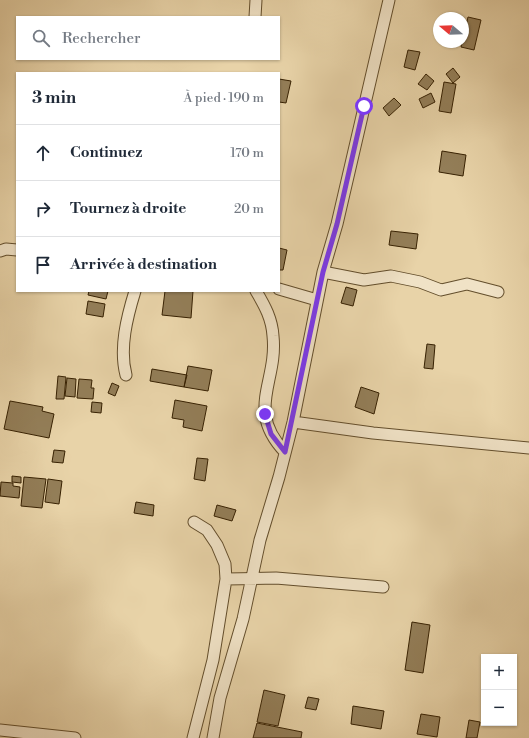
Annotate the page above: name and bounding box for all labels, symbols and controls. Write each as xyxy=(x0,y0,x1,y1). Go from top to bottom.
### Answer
north arrow xyxy=(433,12,469,48)
search box xyxy=(16,16,280,60)
icon: search xyxy=(30,27,52,49)
text: Rechercher xyxy=(62,29,141,48)
text: 3 min xyxy=(32,87,76,109)
text: À pied · 190 m xyxy=(183,90,264,106)
route start xyxy=(355,97,373,115)
icon: ahead xyxy=(32,142,54,164)
text: Continuez xyxy=(70,143,142,162)
text: 170 m xyxy=(230,145,264,161)
icon: right xyxy=(32,198,54,220)
text: Tournez à droite xyxy=(70,199,186,218)
text: 20 m xyxy=(234,201,264,217)
icon: arrive xyxy=(32,254,54,276)
text: Arrivée à destination xyxy=(70,255,217,274)
route end xyxy=(256,405,274,423)
map controls xyxy=(481,654,517,726)
button: + xyxy=(481,654,517,690)
button: − xyxy=(481,690,517,726)

